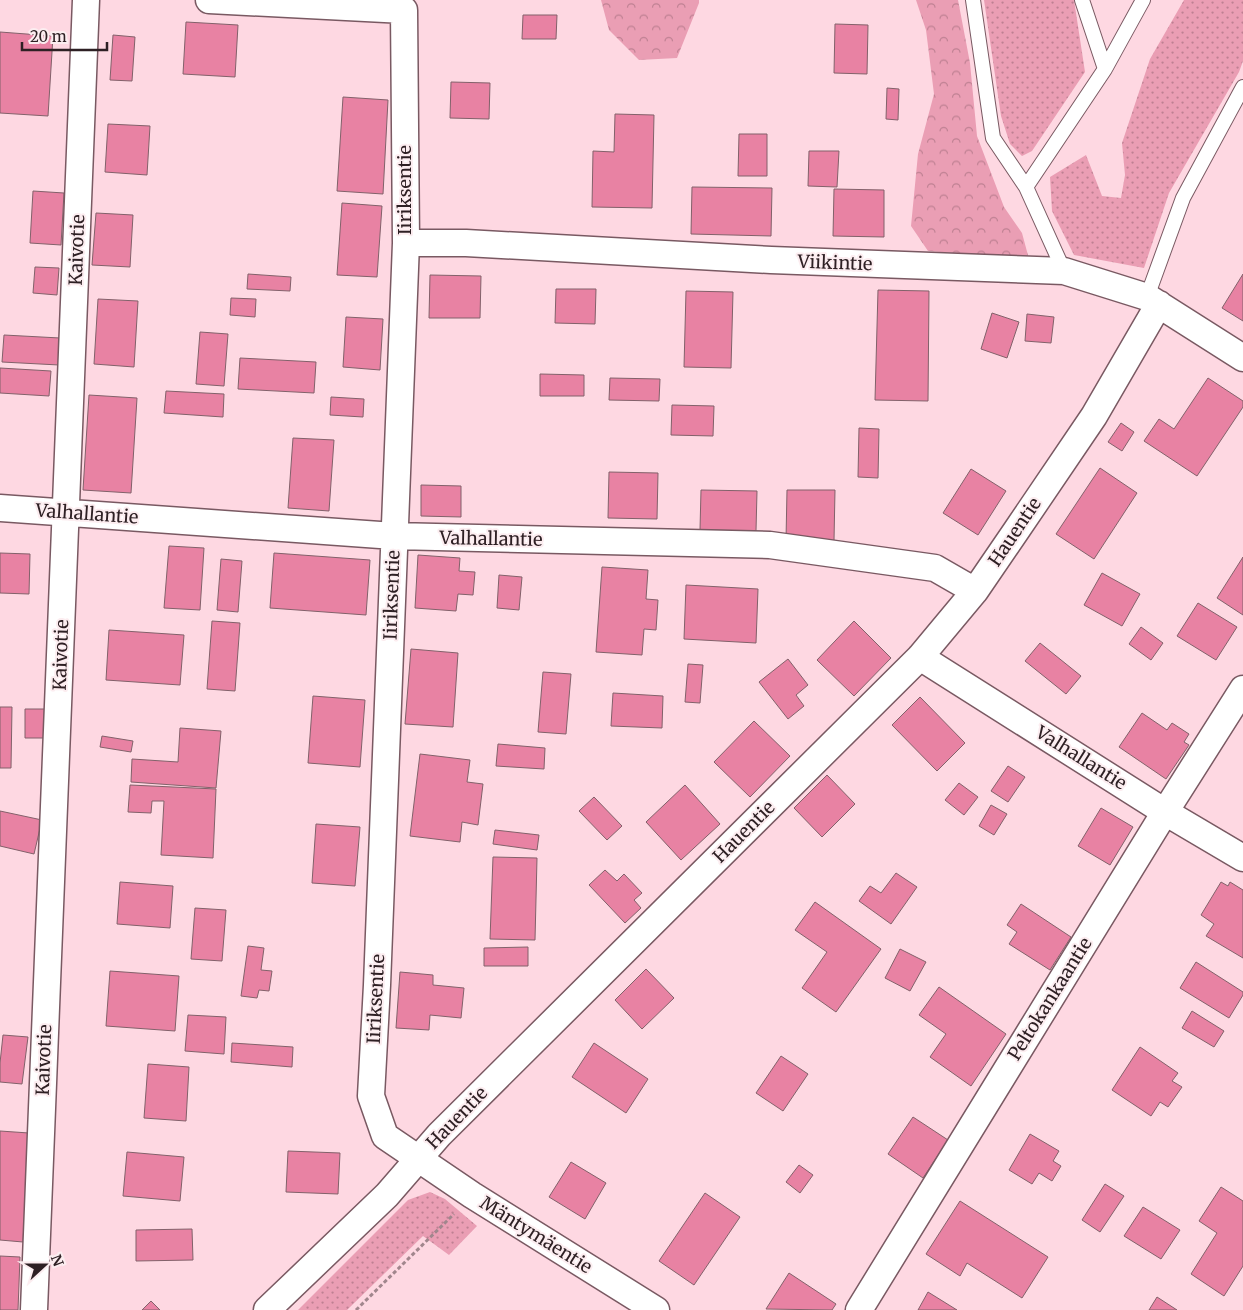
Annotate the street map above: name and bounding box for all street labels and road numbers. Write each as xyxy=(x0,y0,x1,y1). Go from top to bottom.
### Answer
street label: Iiriksentie xyxy=(393,145,416,235)
street label: Kaivotie xyxy=(64,214,89,286)
street label: Viikintie xyxy=(796,250,873,275)
street label: Hauentie xyxy=(983,493,1046,571)
street label: Valhallantie xyxy=(34,498,139,529)
street label: Valhallantie xyxy=(438,526,543,551)
street label: Iiriksentie xyxy=(378,550,405,640)
street label: Kaivotie xyxy=(48,619,73,691)
street label: Valhallantie xyxy=(1031,720,1131,795)
street label: Hauentie xyxy=(708,796,779,867)
street label: Peltokankaantie xyxy=(1003,933,1097,1065)
street label: Iiriksentie xyxy=(362,953,389,1044)
street label: Kaivotie xyxy=(31,1024,56,1096)
street label: Hauentie xyxy=(421,1081,492,1154)
street label: Mäntymäentie xyxy=(476,1191,597,1278)

